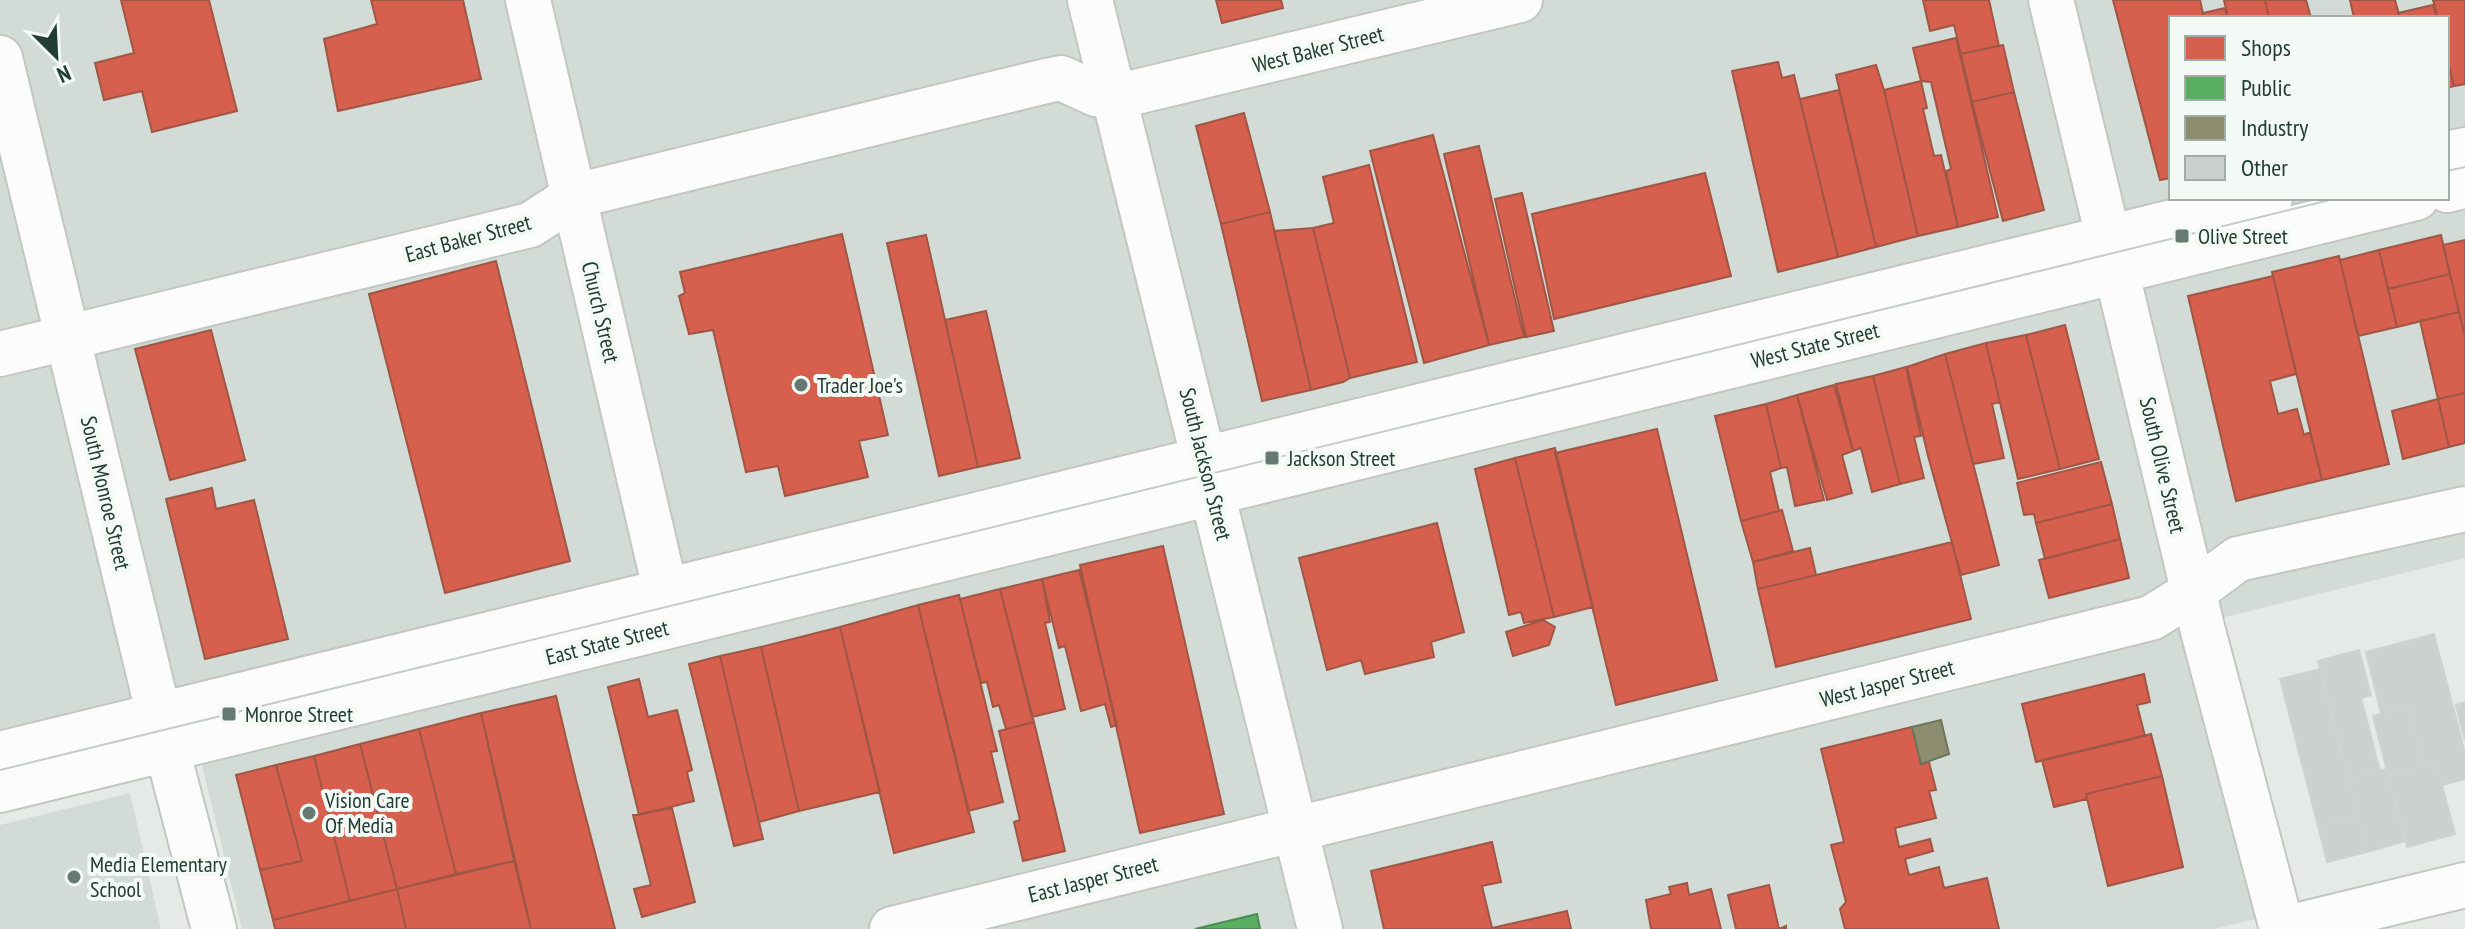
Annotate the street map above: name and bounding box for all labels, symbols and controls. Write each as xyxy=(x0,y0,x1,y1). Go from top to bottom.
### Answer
north arrow xyxy=(16,16,96,96)
legend xyxy=(2169,16,2449,200)
street label: West Baker Street xyxy=(1250,19,1386,79)
text: Shops xyxy=(2241,32,2291,63)
text: N xyxy=(53,59,75,89)
text: Public xyxy=(2241,72,2292,103)
text: Industry xyxy=(2241,112,2308,143)
text: Other xyxy=(2241,152,2288,183)
street label: East Baker Street xyxy=(402,208,534,268)
place label: Olive Street xyxy=(2198,222,2288,250)
marker: Olive Street xyxy=(2173,227,2191,245)
street label: Church Street xyxy=(576,259,626,365)
street label: West State Street xyxy=(1748,316,1882,374)
place label: Trader Joe's xyxy=(817,371,903,399)
marker: Trader Joe's xyxy=(792,376,810,394)
street label: South Jackson Street xyxy=(1174,385,1238,543)
street label: South Olive Street xyxy=(2134,394,2192,536)
street label: South Monroe Street xyxy=(75,413,137,573)
place label: Jackson Street xyxy=(1287,444,1395,472)
marker: Jackson Street xyxy=(1263,449,1281,467)
street label: East State Street xyxy=(543,613,671,671)
street label: West Jasper Street xyxy=(1817,653,1957,713)
place label: Monroe Street xyxy=(245,700,353,728)
marker: Monroe Street xyxy=(220,705,238,723)
place label: Vision Care Of Media xyxy=(324,786,410,839)
marker: Vision Care Of Media xyxy=(300,804,318,822)
street label: East Jasper Street xyxy=(1025,849,1161,909)
place label: Media Elementary School xyxy=(90,850,227,903)
marker: Media Elementary School xyxy=(65,868,83,886)

